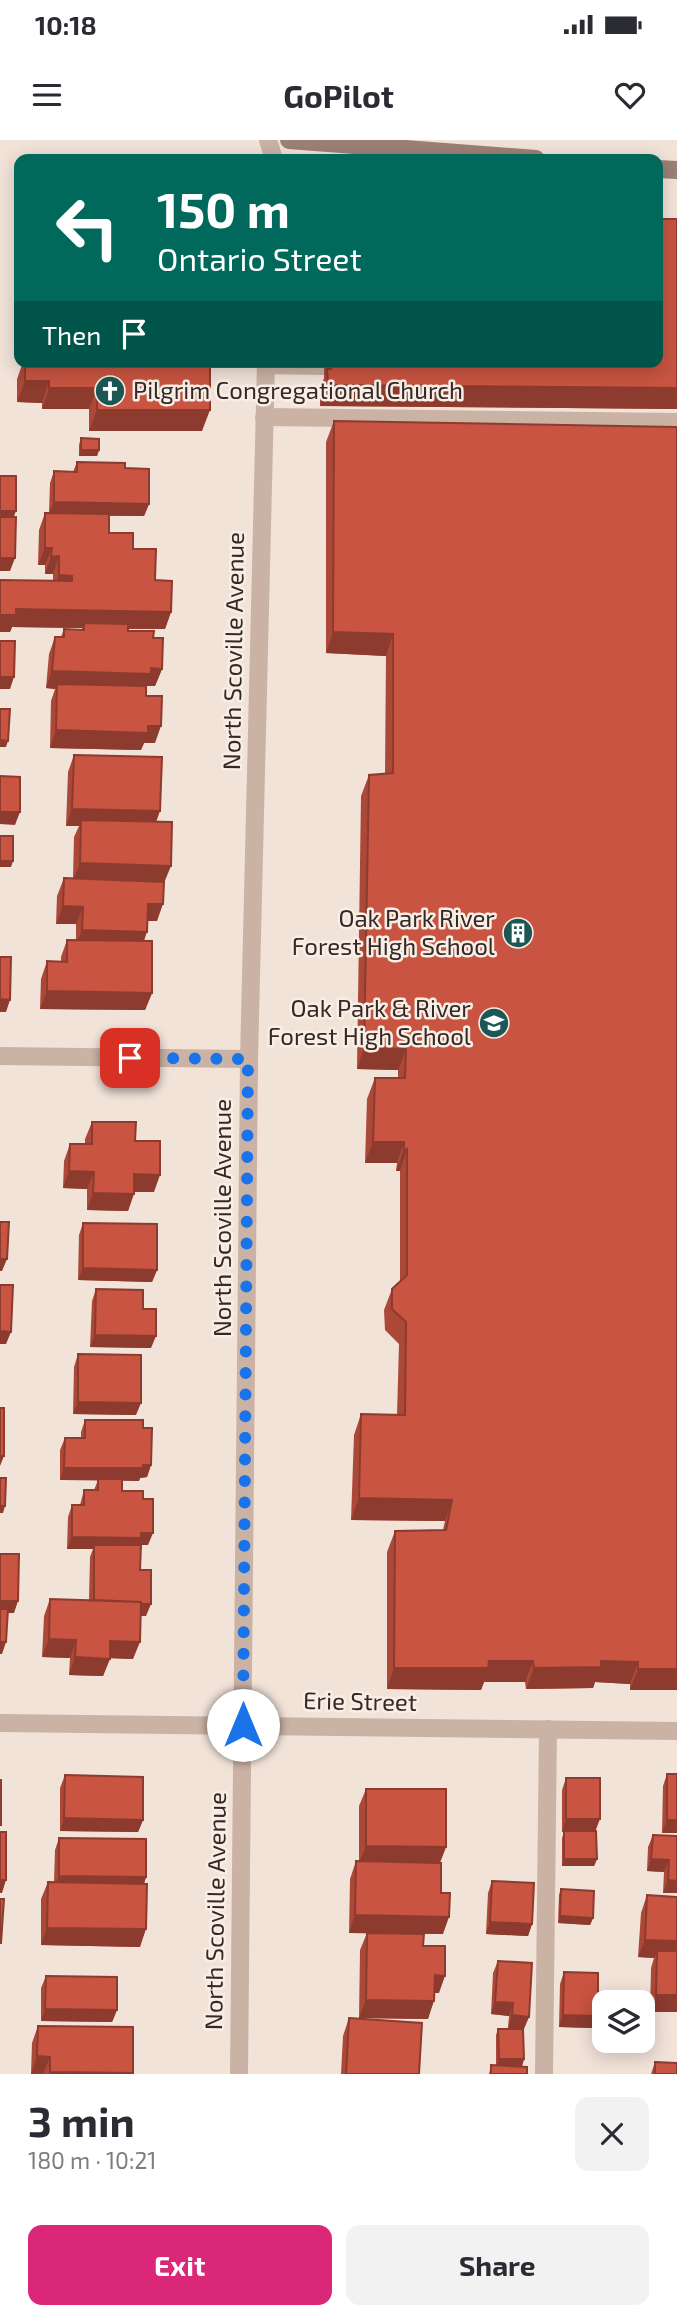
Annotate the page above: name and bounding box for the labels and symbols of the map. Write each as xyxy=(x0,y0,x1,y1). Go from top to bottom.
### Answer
church icon: Pilgrim Congregational Church xyxy=(93,374,127,408)
place label: Pilgrim Congregational Church xyxy=(133,375,463,404)
street label: North Scoville Avenue xyxy=(216,532,249,770)
place label: Oak Park River Forest High School xyxy=(292,903,495,960)
building icon: Oak Park River Forest High School xyxy=(501,916,535,950)
place label: Oak Park & River Forest High School xyxy=(268,993,471,1050)
school or university icon: Oak Park & River Forest High School xyxy=(477,1006,511,1040)
pin xyxy=(100,1028,160,1088)
street label: North Scoville Avenue xyxy=(207,1099,236,1337)
street label: Erie Street xyxy=(303,1685,417,1716)
position arrow xyxy=(206,1688,280,1762)
street label: North Scoville Avenue xyxy=(198,1792,231,2030)

